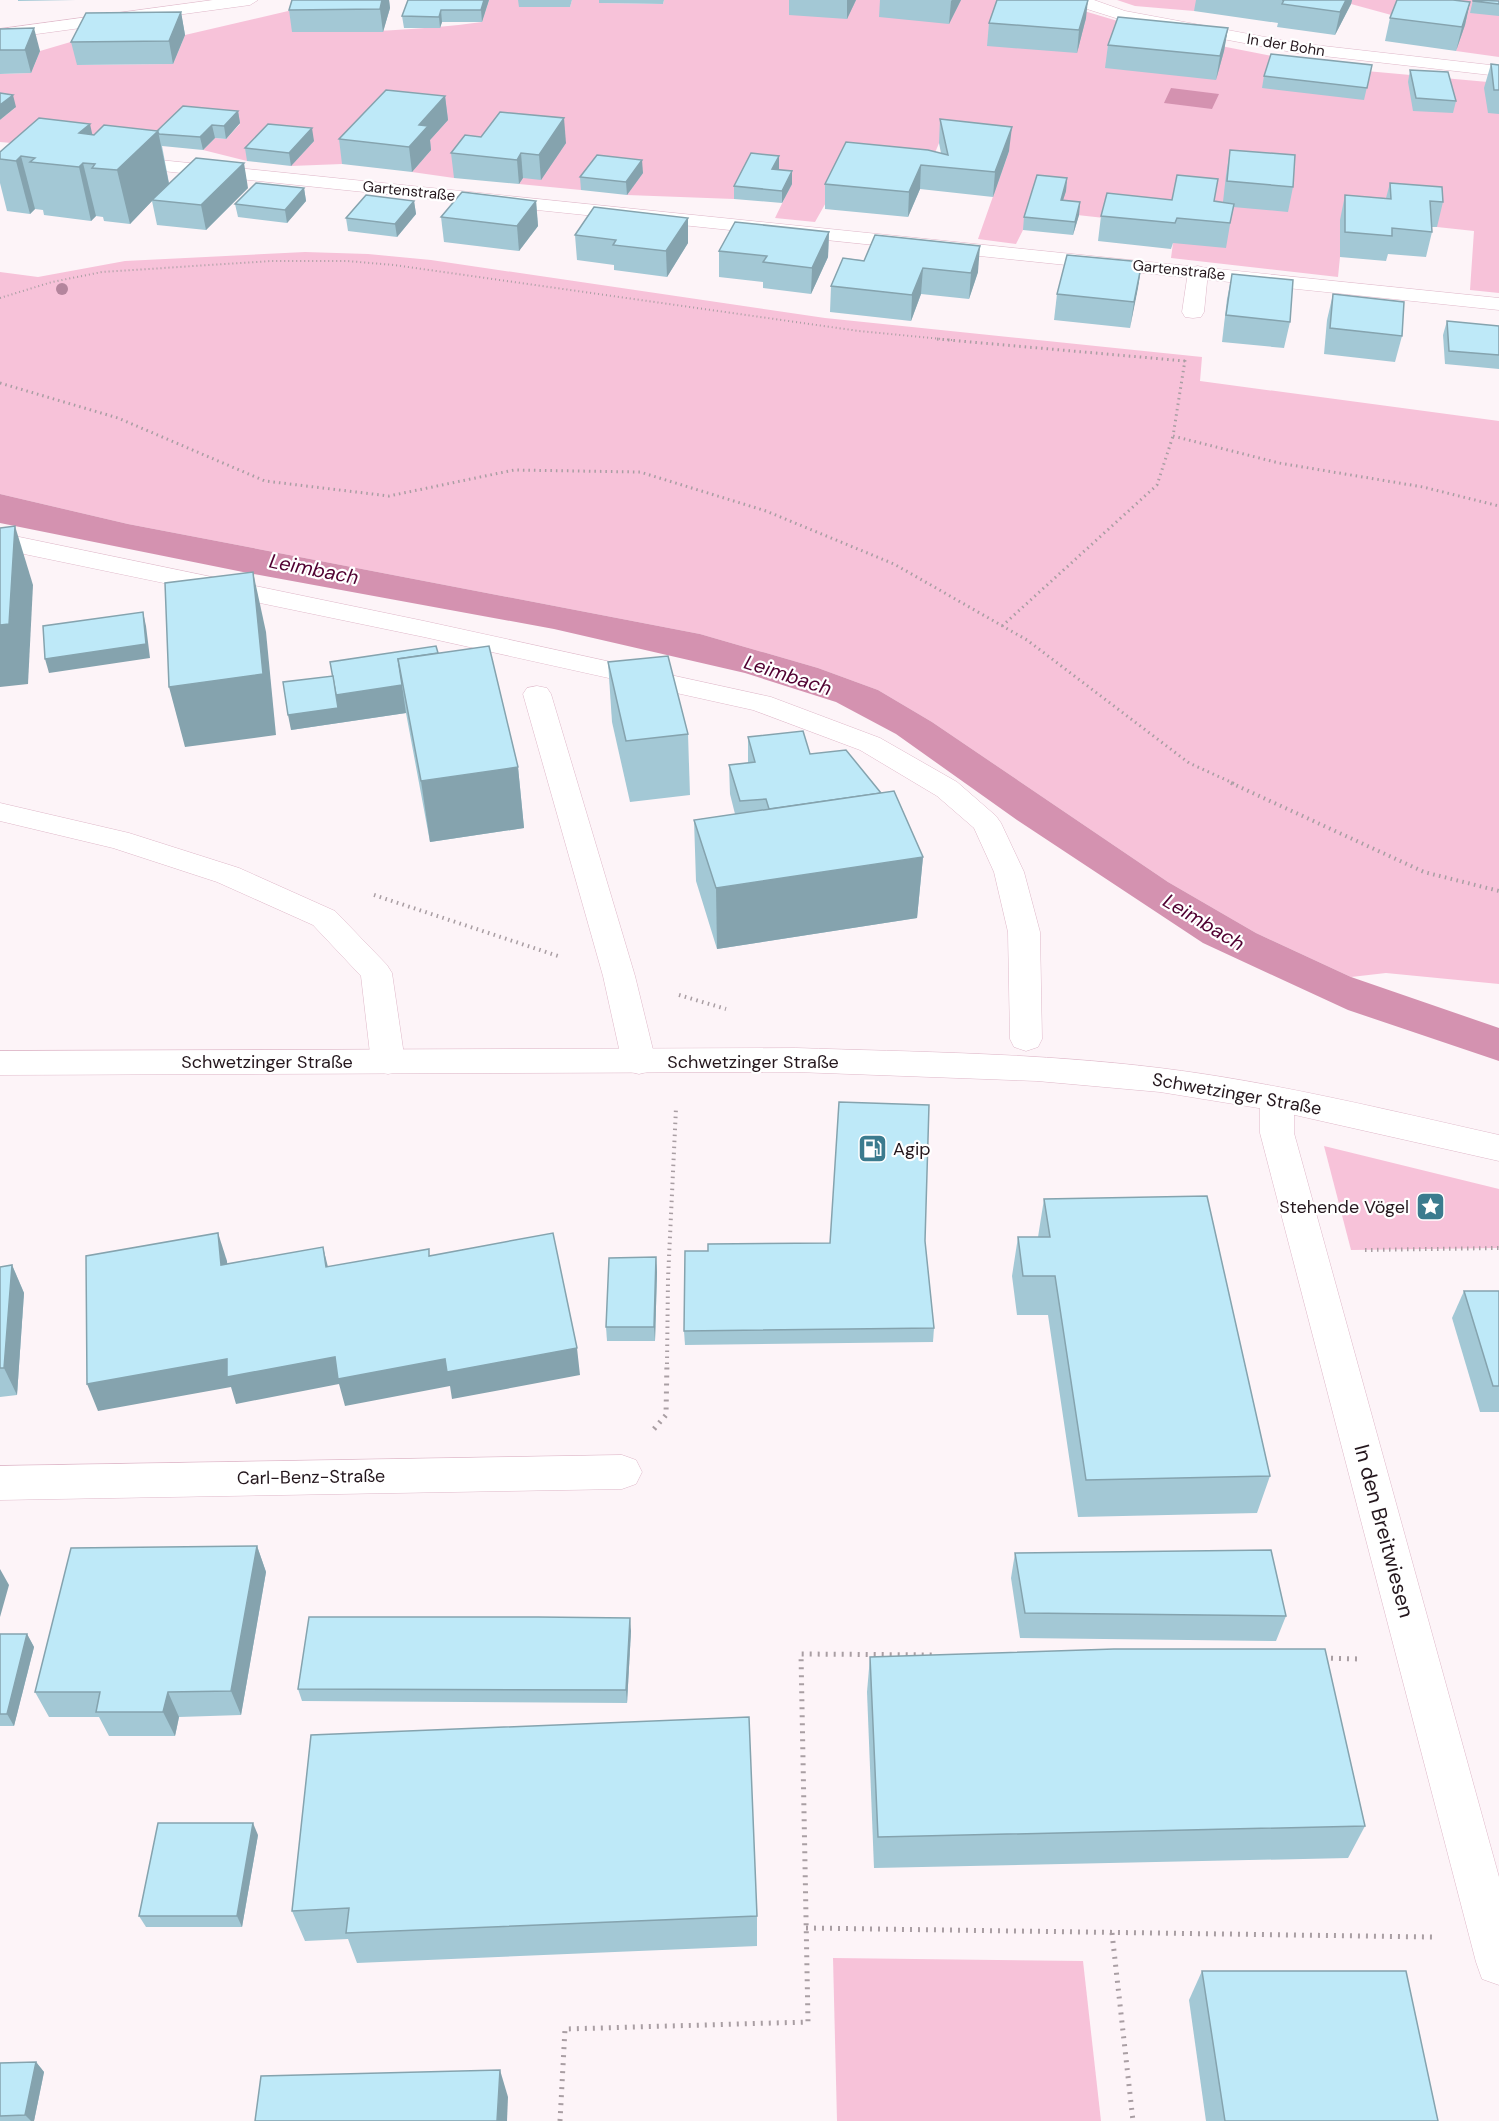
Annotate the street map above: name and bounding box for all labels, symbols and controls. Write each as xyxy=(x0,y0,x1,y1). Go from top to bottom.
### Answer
street label: In der Bohn xyxy=(1246,29,1326,61)
street label: Gartenstraße xyxy=(362,176,456,206)
street label: Gartenstraße xyxy=(1132,255,1226,285)
water label: Leimbach xyxy=(267,548,361,590)
water label: Leimbach xyxy=(741,649,835,701)
water label: Leimbach xyxy=(1159,888,1249,956)
street label: Schwetzinger Straße xyxy=(181,1050,353,1074)
street label: Schwetzinger Straße xyxy=(667,1050,839,1074)
street label: Schwetzinger Straße xyxy=(1150,1067,1324,1121)
fuel station icon: Agip xyxy=(856,1133,888,1165)
place label: Agip xyxy=(893,1137,931,1161)
place icon: Stehende Vögel xyxy=(1414,1191,1446,1223)
place label: Stehende Vögel xyxy=(1279,1195,1409,1219)
street label: In den Breitwiesen xyxy=(1347,1441,1421,1621)
street label: Carl-Benz-Straße xyxy=(237,1464,385,1490)

